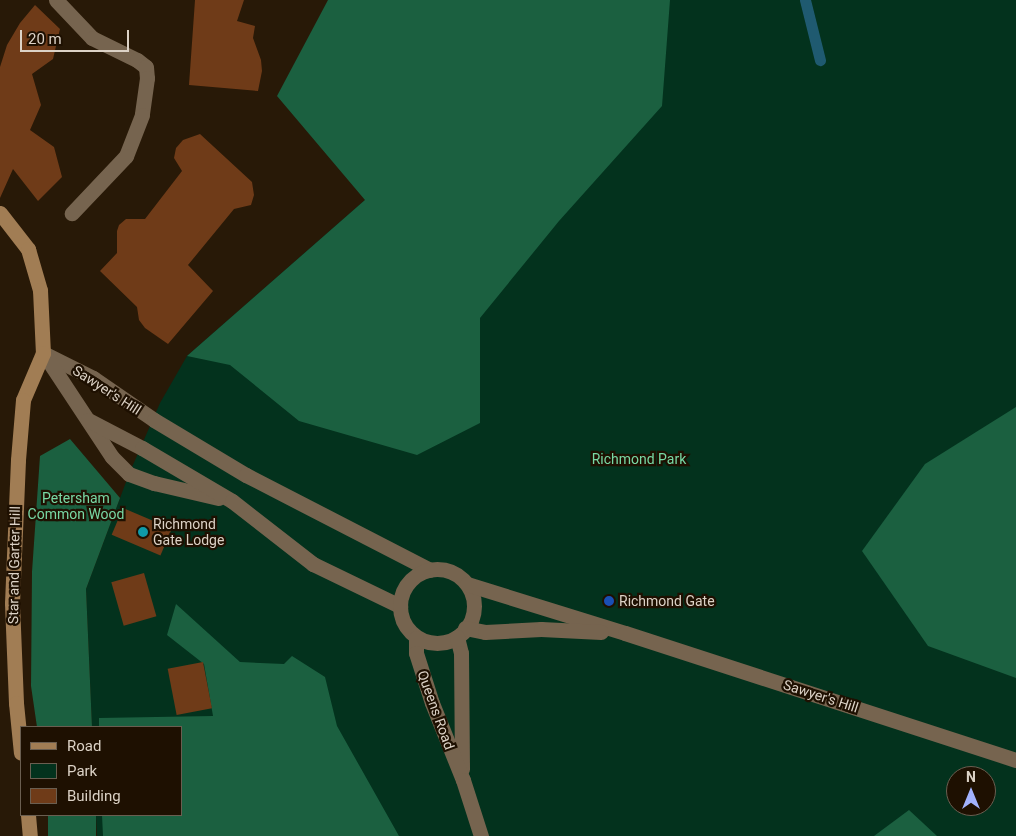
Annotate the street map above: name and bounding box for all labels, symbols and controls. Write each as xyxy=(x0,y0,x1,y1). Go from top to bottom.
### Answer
scale bar xyxy=(22,20,131,52)
text: 20 m xyxy=(28,30,62,48)
street label: Sawyer's Hill xyxy=(70,362,144,418)
park label: Richmond Park xyxy=(592,451,686,467)
park label: Petersham Common Wood xyxy=(28,490,124,522)
street label: Star and Garter Hill xyxy=(5,506,23,624)
place label: Richmond Gate Lodge xyxy=(153,516,224,548)
marker: Richmond Gate Lodge xyxy=(137,526,149,538)
place label: Richmond Gate xyxy=(619,593,715,609)
marker: Richmond Gate xyxy=(603,595,615,607)
street label: Queens Road xyxy=(414,668,458,752)
street label: Sawyer's Hill xyxy=(781,676,861,716)
legend xyxy=(20,726,182,816)
text: Road xyxy=(67,737,101,755)
text: Park xyxy=(67,762,97,780)
north arrow xyxy=(946,766,996,816)
text: N xyxy=(966,769,976,785)
text: Building xyxy=(67,787,121,805)

